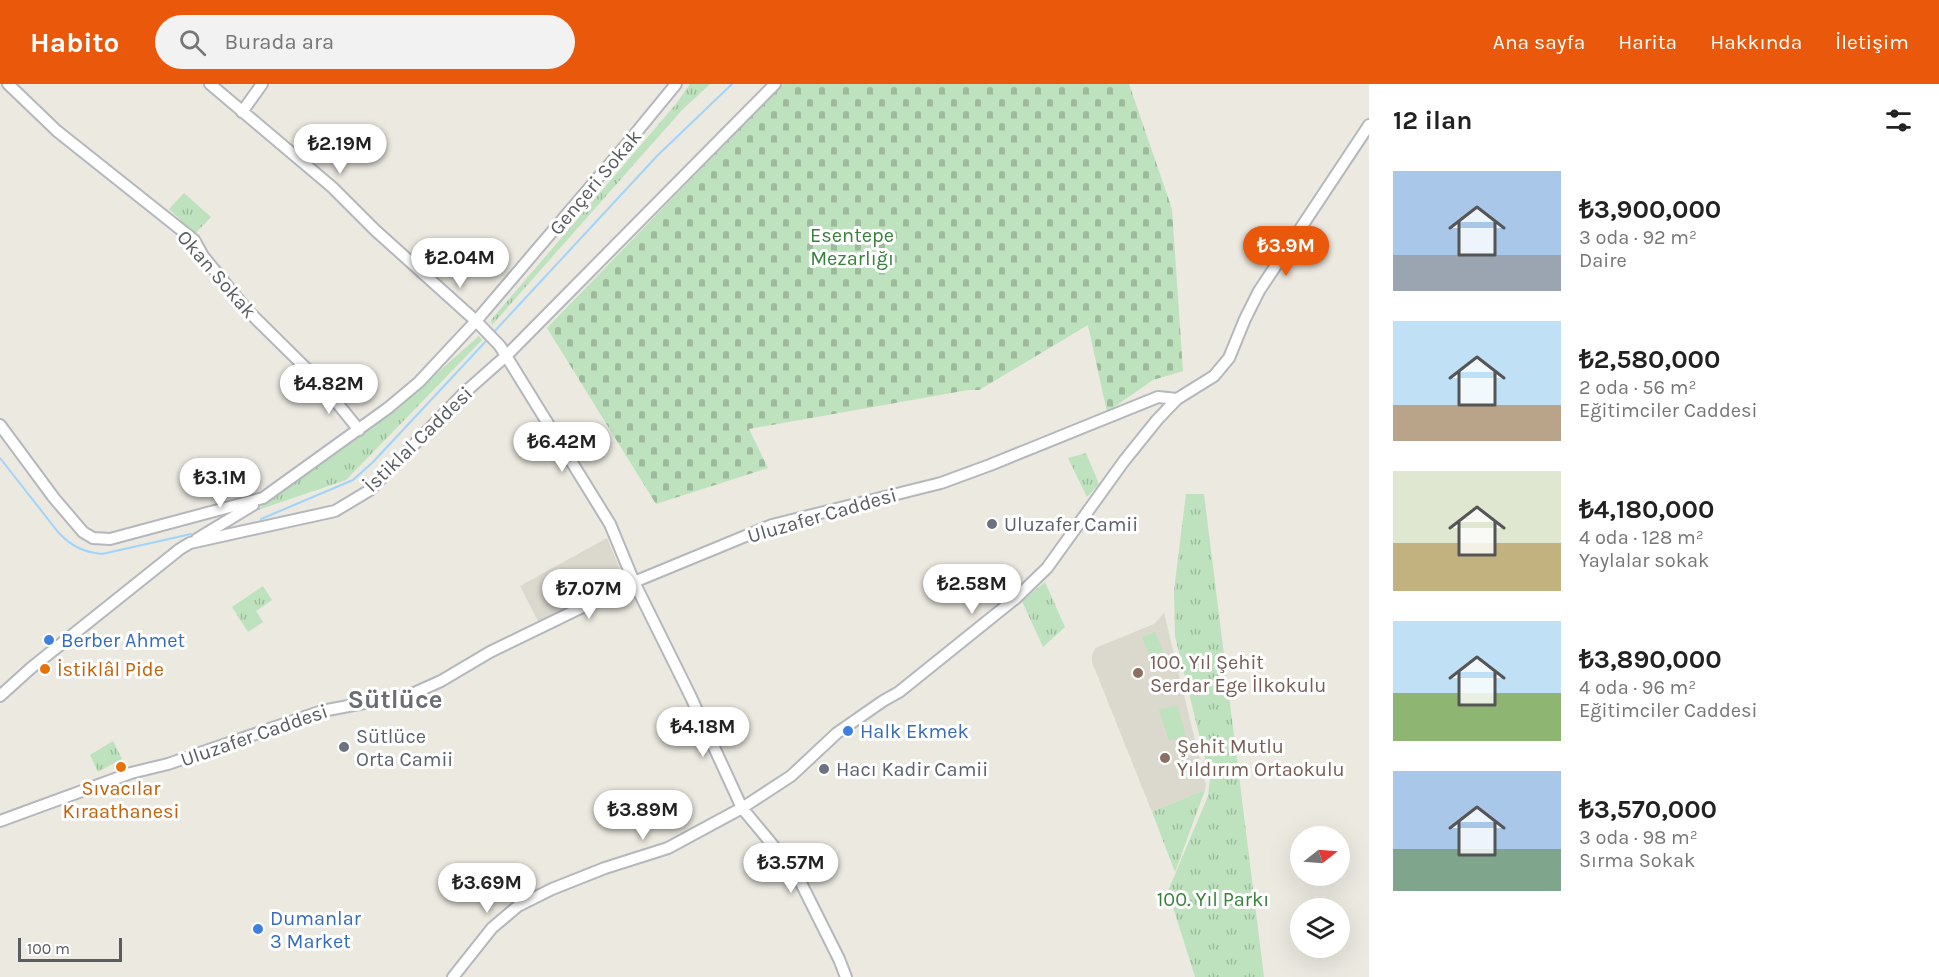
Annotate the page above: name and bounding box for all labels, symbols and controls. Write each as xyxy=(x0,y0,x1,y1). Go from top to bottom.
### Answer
search box xyxy=(155,15,575,69)
text: Habito xyxy=(30,26,119,59)
icon: search xyxy=(176,26,209,59)
text: Burada ara xyxy=(224,29,334,55)
text: Ana sayfa xyxy=(1493,30,1585,54)
text: Harita xyxy=(1618,30,1677,54)
text: Hakkında xyxy=(1710,30,1802,54)
text: İletişim xyxy=(1835,30,1909,54)
icon: filters xyxy=(1882,104,1915,137)
text: 12 ilan xyxy=(1393,105,1472,136)
pin: ₺2.19M xyxy=(291,124,389,175)
street label: Gençeri Sokak xyxy=(545,125,646,240)
text: ₺2.19M xyxy=(308,132,372,155)
text: ₺3,900,000 xyxy=(1579,194,1721,225)
icon: home xyxy=(1441,195,1513,267)
park label: Esentepe Mezarlığı xyxy=(810,224,894,270)
street label: Okan Sokak xyxy=(172,226,261,323)
pin: ₺3.9M xyxy=(1244,226,1328,277)
text: 3 oda · 92 m² xyxy=(1579,226,1697,249)
text: ₺3.9M xyxy=(1257,234,1315,257)
pin: ₺2.04M xyxy=(411,238,509,289)
text: ₺2.04M xyxy=(425,246,495,269)
text: Daire xyxy=(1579,249,1627,272)
text: ₺2,580,000 xyxy=(1579,344,1720,375)
icon: home xyxy=(1441,345,1513,417)
pin: ₺4.82M xyxy=(280,364,378,415)
text: ₺4.82M xyxy=(294,372,364,395)
text: 2 oda · 56 m² xyxy=(1579,376,1696,399)
street label: İstiklal Caddesi xyxy=(359,382,477,497)
text: Eğitimciler Caddesi xyxy=(1579,399,1758,422)
pin: ₺6.42M xyxy=(513,422,611,473)
text: ₺6.42M xyxy=(527,430,597,453)
pin: ₺3.1M xyxy=(178,458,262,509)
text: ₺3.1M xyxy=(194,466,246,489)
street label: Uluzafer Caddesi xyxy=(745,483,899,548)
text: ₺4,180,000 xyxy=(1579,494,1714,525)
icon: home xyxy=(1441,495,1513,567)
place label: Uluzafer Camii xyxy=(1004,513,1138,536)
marker: Uluzafer Camii xyxy=(985,517,999,531)
text: 4 oda · 128 m² xyxy=(1579,526,1704,549)
text: Yaylalar sokak xyxy=(1579,549,1709,572)
pin: ₺2.58M xyxy=(923,564,1021,615)
pin: ₺7.07M xyxy=(540,569,638,620)
text: ₺2.58M xyxy=(937,572,1007,595)
text: ₺7.07M xyxy=(556,577,622,600)
place label: Berber Ahmet xyxy=(61,629,186,652)
marker: Berber Ahmet xyxy=(42,633,56,647)
text: ₺3,890,000 xyxy=(1579,644,1722,675)
icon: home xyxy=(1441,645,1513,717)
place label: 100. Yıl Şehit Serdar Ege İlkokulu xyxy=(1150,651,1326,697)
place label: İstiklâl Pide xyxy=(57,658,164,681)
marker: İstiklâl Pide xyxy=(38,662,52,676)
marker: 100. Yıl Şehit Serdar Ege İlkokulu xyxy=(1131,666,1145,680)
text: 4 oda · 96 m² xyxy=(1579,676,1696,699)
district label: Sütlüce xyxy=(348,684,442,715)
text: Eğitimciler Caddesi xyxy=(1579,699,1758,722)
street label: Uluzafer Caddesi xyxy=(178,700,331,771)
pin: ₺4.18M xyxy=(654,707,752,758)
text: ₺4.18M xyxy=(670,715,736,738)
place label: Halk Ekmek xyxy=(860,720,969,743)
marker: Halk Ekmek xyxy=(841,724,855,738)
place label: Sütlüce Orta Camii xyxy=(356,725,453,771)
place label: Şehit Mutlu Yıldırım Ortaokulu xyxy=(1177,735,1345,781)
marker: Sütlüce Orta Camii xyxy=(337,740,351,754)
marker: Şehit Mutlu Yıldırım Ortaokulu xyxy=(1158,751,1172,765)
place label: Hacı Kadir Camii xyxy=(836,758,988,781)
marker: Sıvacılar Kıraathanesi xyxy=(114,760,128,774)
marker: Hacı Kadir Camii xyxy=(817,762,831,776)
place label: Sıvacılar Kıraathanesi xyxy=(63,777,179,823)
pin: ₺3.89M xyxy=(594,790,692,841)
text: ₺3,570,000 xyxy=(1579,794,1717,825)
icon: home xyxy=(1441,795,1513,867)
text: ₺3.89M xyxy=(608,798,678,821)
north arrow xyxy=(1290,826,1350,886)
map controls xyxy=(1290,826,1350,958)
text: 3 oda · 98 m² xyxy=(1579,826,1698,849)
pin: ₺3.57M xyxy=(742,843,840,894)
text: Sırma Sokak xyxy=(1579,849,1695,872)
text: ₺3.57M xyxy=(757,851,825,874)
pin: ₺3.69M xyxy=(438,863,536,914)
text: ₺3.69M xyxy=(452,871,522,894)
park label: 100. Yıl Parkı xyxy=(1157,888,1269,911)
button: layers xyxy=(1290,898,1350,958)
place label: Dumanlar 3 Market xyxy=(270,907,362,953)
marker: Dumanlar 3 Market xyxy=(251,922,265,936)
scale bar xyxy=(18,935,122,962)
text: 100 m xyxy=(27,939,70,958)

